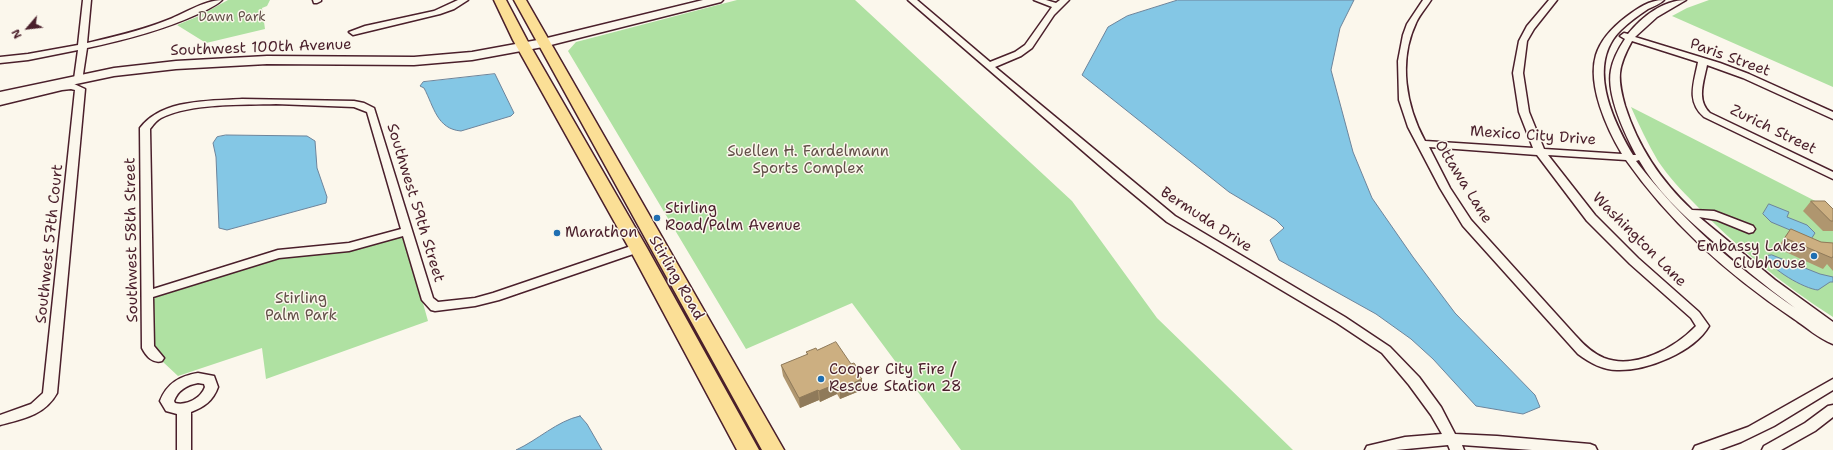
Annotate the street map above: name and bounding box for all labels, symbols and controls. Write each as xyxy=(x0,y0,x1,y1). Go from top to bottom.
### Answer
north arrow xyxy=(8,8,48,48)
park label: Dawn Park xyxy=(198,10,266,26)
text: N xyxy=(8,26,26,41)
street label: Paris Street xyxy=(1687,35,1773,81)
street label: Southwest 100th Avenue xyxy=(170,36,352,60)
street label: Zurich Street xyxy=(1727,101,1819,159)
street label: Southwest 59th Street xyxy=(382,122,448,284)
street label: Mexico City Drive xyxy=(1469,123,1597,149)
street label: Ottawa Lane xyxy=(1430,137,1496,227)
park label: Suellen H. Fardelmann Sports Complex xyxy=(727,143,889,178)
street label: Southwest 58th Street xyxy=(122,157,142,323)
street label: Southwest 57th Court xyxy=(33,163,67,325)
street label: Bermuda Drive xyxy=(1157,184,1255,256)
street label: Washington Lane xyxy=(1588,189,1690,291)
place label: Stirling Road/Palm Avenue xyxy=(665,200,801,235)
marker: Stirling Road/Palm Avenue xyxy=(652,213,662,223)
place label: Marathon xyxy=(565,224,637,242)
marker: Marathon xyxy=(552,228,562,238)
street label: Stirling Road xyxy=(645,233,707,323)
place label: Embassy Lakes Clubhouse xyxy=(1697,238,1806,273)
marker: Embassy Lakes Clubhouse xyxy=(1809,251,1819,261)
park label: Stirling Palm Park xyxy=(265,290,337,325)
place label: Cooper City Fire / Rescue Station 28 xyxy=(829,361,961,396)
marker: Cooper City Fire / Rescue Station 28 xyxy=(816,374,826,384)

